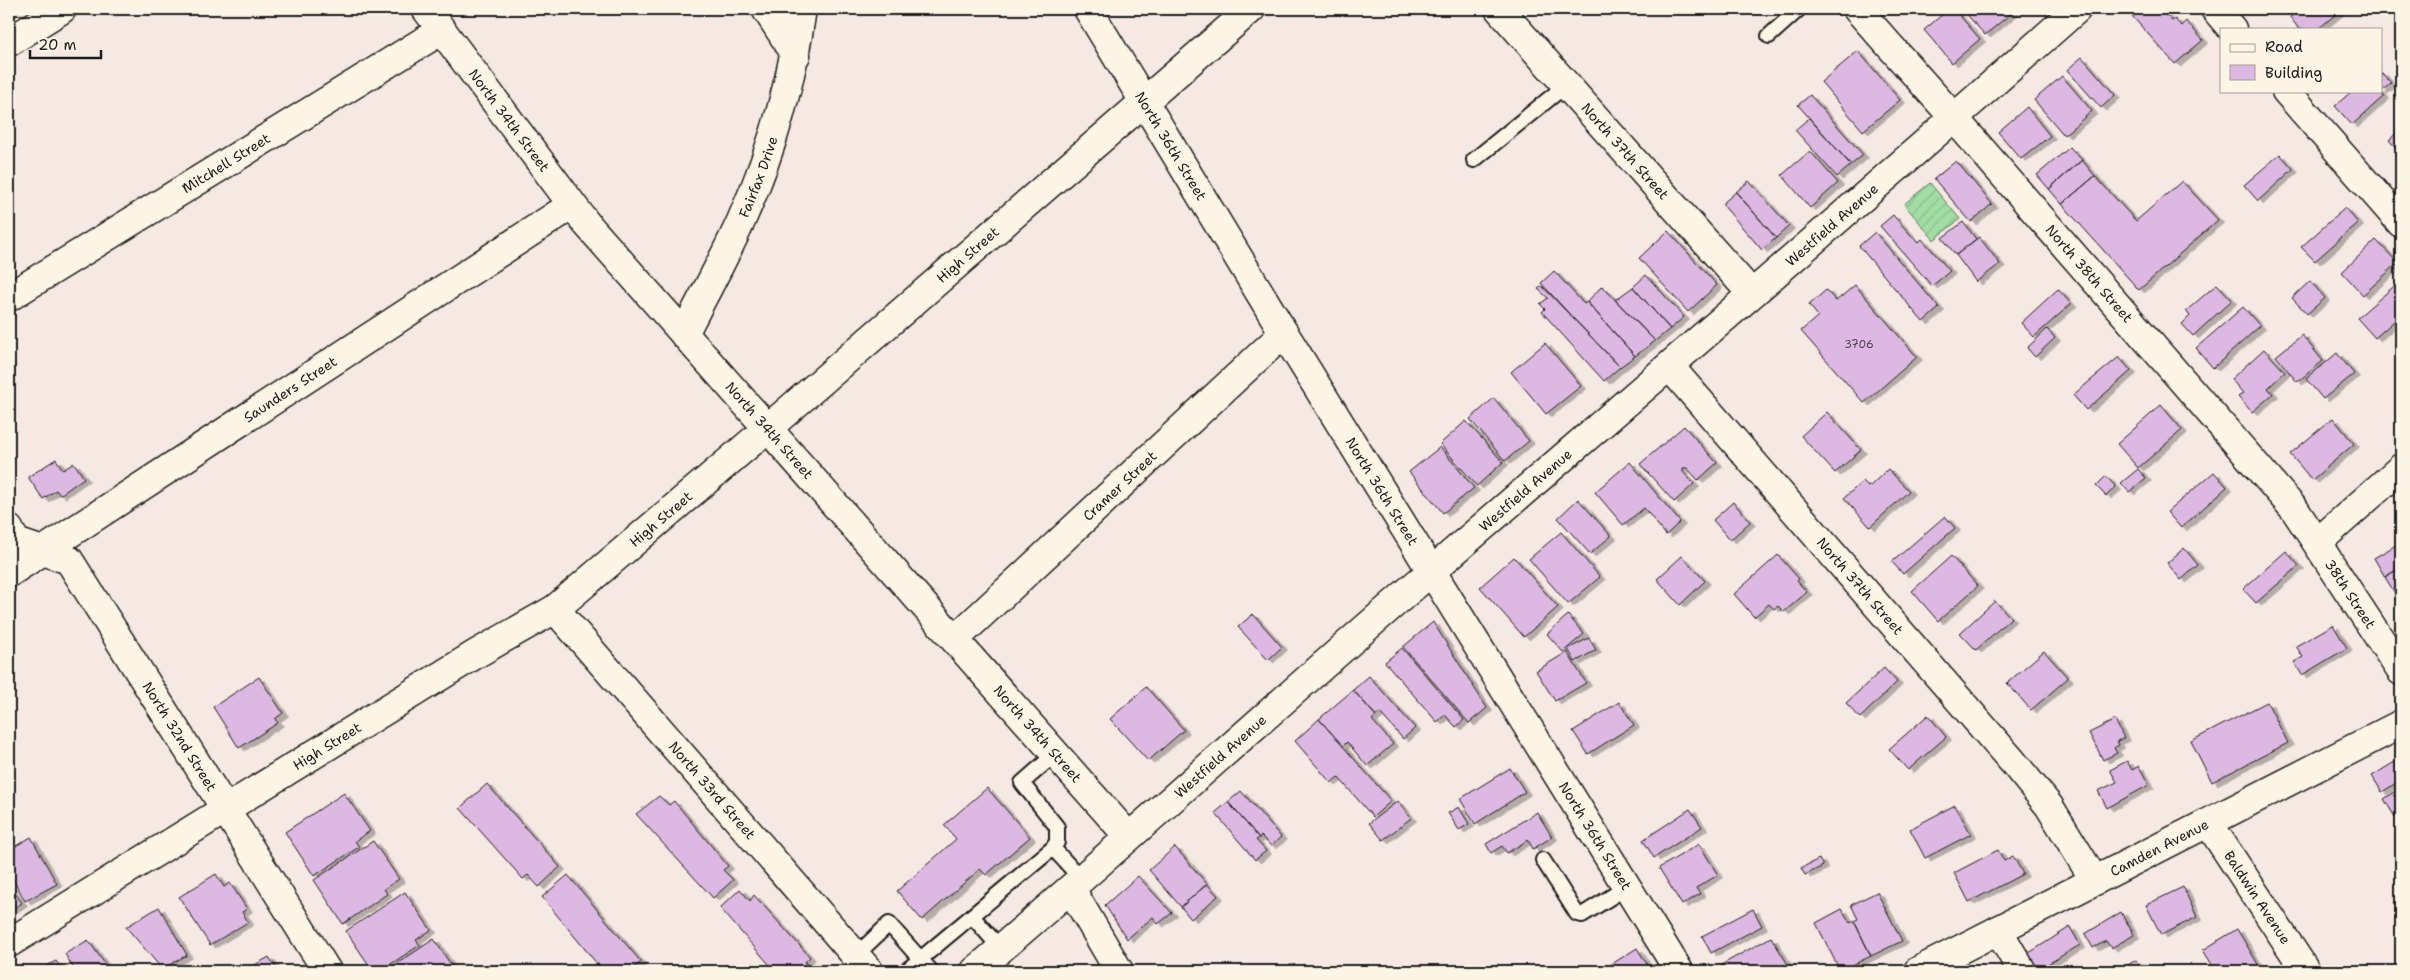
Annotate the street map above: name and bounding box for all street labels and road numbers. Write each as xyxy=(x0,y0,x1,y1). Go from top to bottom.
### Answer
street label: North 34th Street xyxy=(465,65,554,175)
street label: North 36th Street xyxy=(1131,88,1211,204)
street label: North 37th Street xyxy=(1577,99,1673,203)
street label: Mitchell Street xyxy=(179,129,274,197)
street label: Fairfax Drive xyxy=(735,134,782,220)
street label: Westfield Avenue xyxy=(1781,180,1882,270)
street label: North 38th Street xyxy=(2042,221,2137,326)
street label: High Street xyxy=(933,223,1003,287)
street label: Saunders Street xyxy=(240,352,340,426)
street label: North 34th Street xyxy=(722,378,817,483)
street label: North 36th Street xyxy=(1342,434,1422,549)
street label: Westfield Avenue xyxy=(1475,445,1576,535)
street label: Cramer Street xyxy=(1079,447,1161,525)
street label: High Street xyxy=(626,487,696,551)
street label: North 37th Street xyxy=(1813,534,1907,638)
street label: 38th Street xyxy=(2321,556,2380,632)
street label: North 32nd Street xyxy=(139,678,221,795)
street label: North 34th Street xyxy=(990,681,1086,786)
street label: Westfield Avenue xyxy=(1170,711,1270,802)
street label: High Street xyxy=(289,718,365,774)
street label: North 33rd Street xyxy=(665,738,760,843)
street label: North 36th Street xyxy=(1555,778,1636,893)
street label: Camden Avenue xyxy=(2107,815,2212,880)
street label: Baldwin Avenue xyxy=(2220,847,2295,948)

